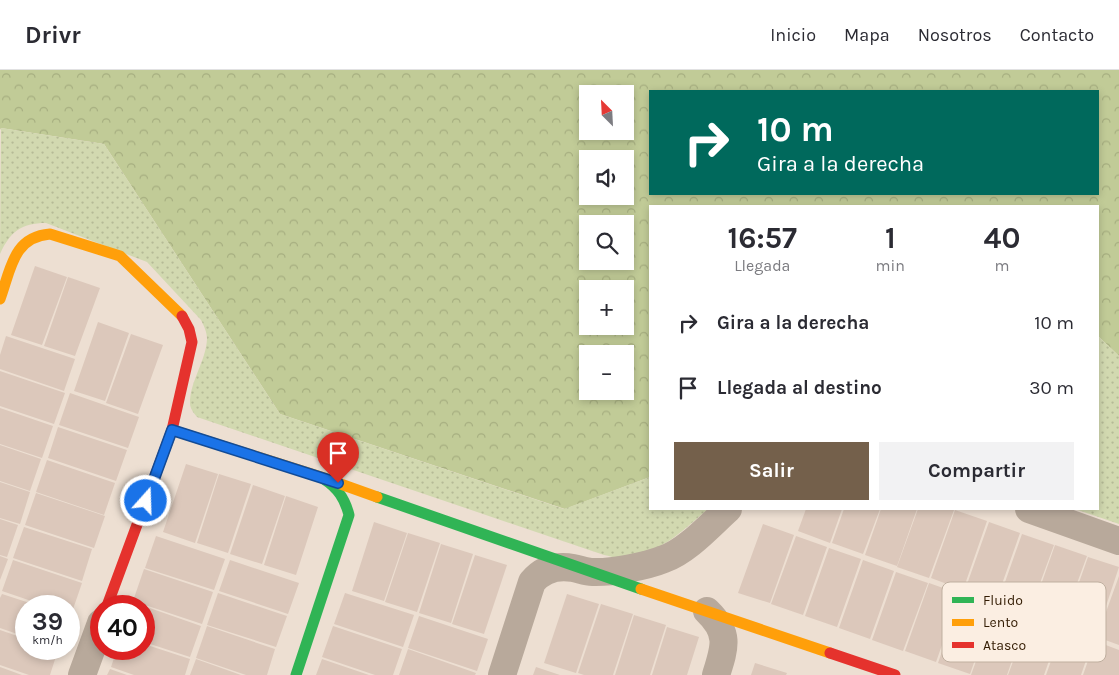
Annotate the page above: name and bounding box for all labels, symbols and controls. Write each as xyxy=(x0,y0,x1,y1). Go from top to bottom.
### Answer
text: Drivr xyxy=(25,21,81,49)
text: Inicio xyxy=(770,24,816,46)
text: Mapa xyxy=(844,24,890,46)
text: Nosotros xyxy=(918,24,992,46)
text: Contacto xyxy=(1020,24,1094,46)
north arrow xyxy=(579,85,634,140)
map controls xyxy=(579,85,634,400)
text: 10 m xyxy=(757,109,834,150)
icon: right xyxy=(674,110,739,175)
button: sound xyxy=(579,150,634,205)
text: Gira a la derecha xyxy=(757,151,924,177)
button: search xyxy=(579,215,634,270)
text: 16:57 xyxy=(728,220,797,256)
text: 1 xyxy=(885,220,896,256)
text: 40 xyxy=(984,220,1020,256)
text: Llegada xyxy=(734,256,790,275)
text: min xyxy=(876,256,905,275)
text: m xyxy=(995,256,1009,275)
button: + xyxy=(579,280,634,335)
icon: right xyxy=(674,309,702,337)
text: Gira a la derecha xyxy=(717,312,869,334)
text: 10 m xyxy=(1034,312,1074,334)
button: − xyxy=(579,345,634,400)
icon: arrive xyxy=(674,374,702,402)
text: Llegada al destino xyxy=(717,377,882,399)
text: 30 m xyxy=(1029,377,1074,399)
pin xyxy=(317,432,359,483)
icon: arrive xyxy=(324,439,352,467)
button: Salir xyxy=(674,442,869,500)
button: Compartir xyxy=(879,442,1074,500)
position arrow xyxy=(119,474,171,526)
legend xyxy=(942,582,1106,662)
text: Fluido xyxy=(983,592,1023,609)
speed limit sign: 40 xyxy=(90,595,155,660)
text: 39 xyxy=(32,607,63,636)
text: Lento xyxy=(983,614,1018,631)
text: km/h xyxy=(32,633,63,647)
text: Atasco xyxy=(983,637,1026,654)

